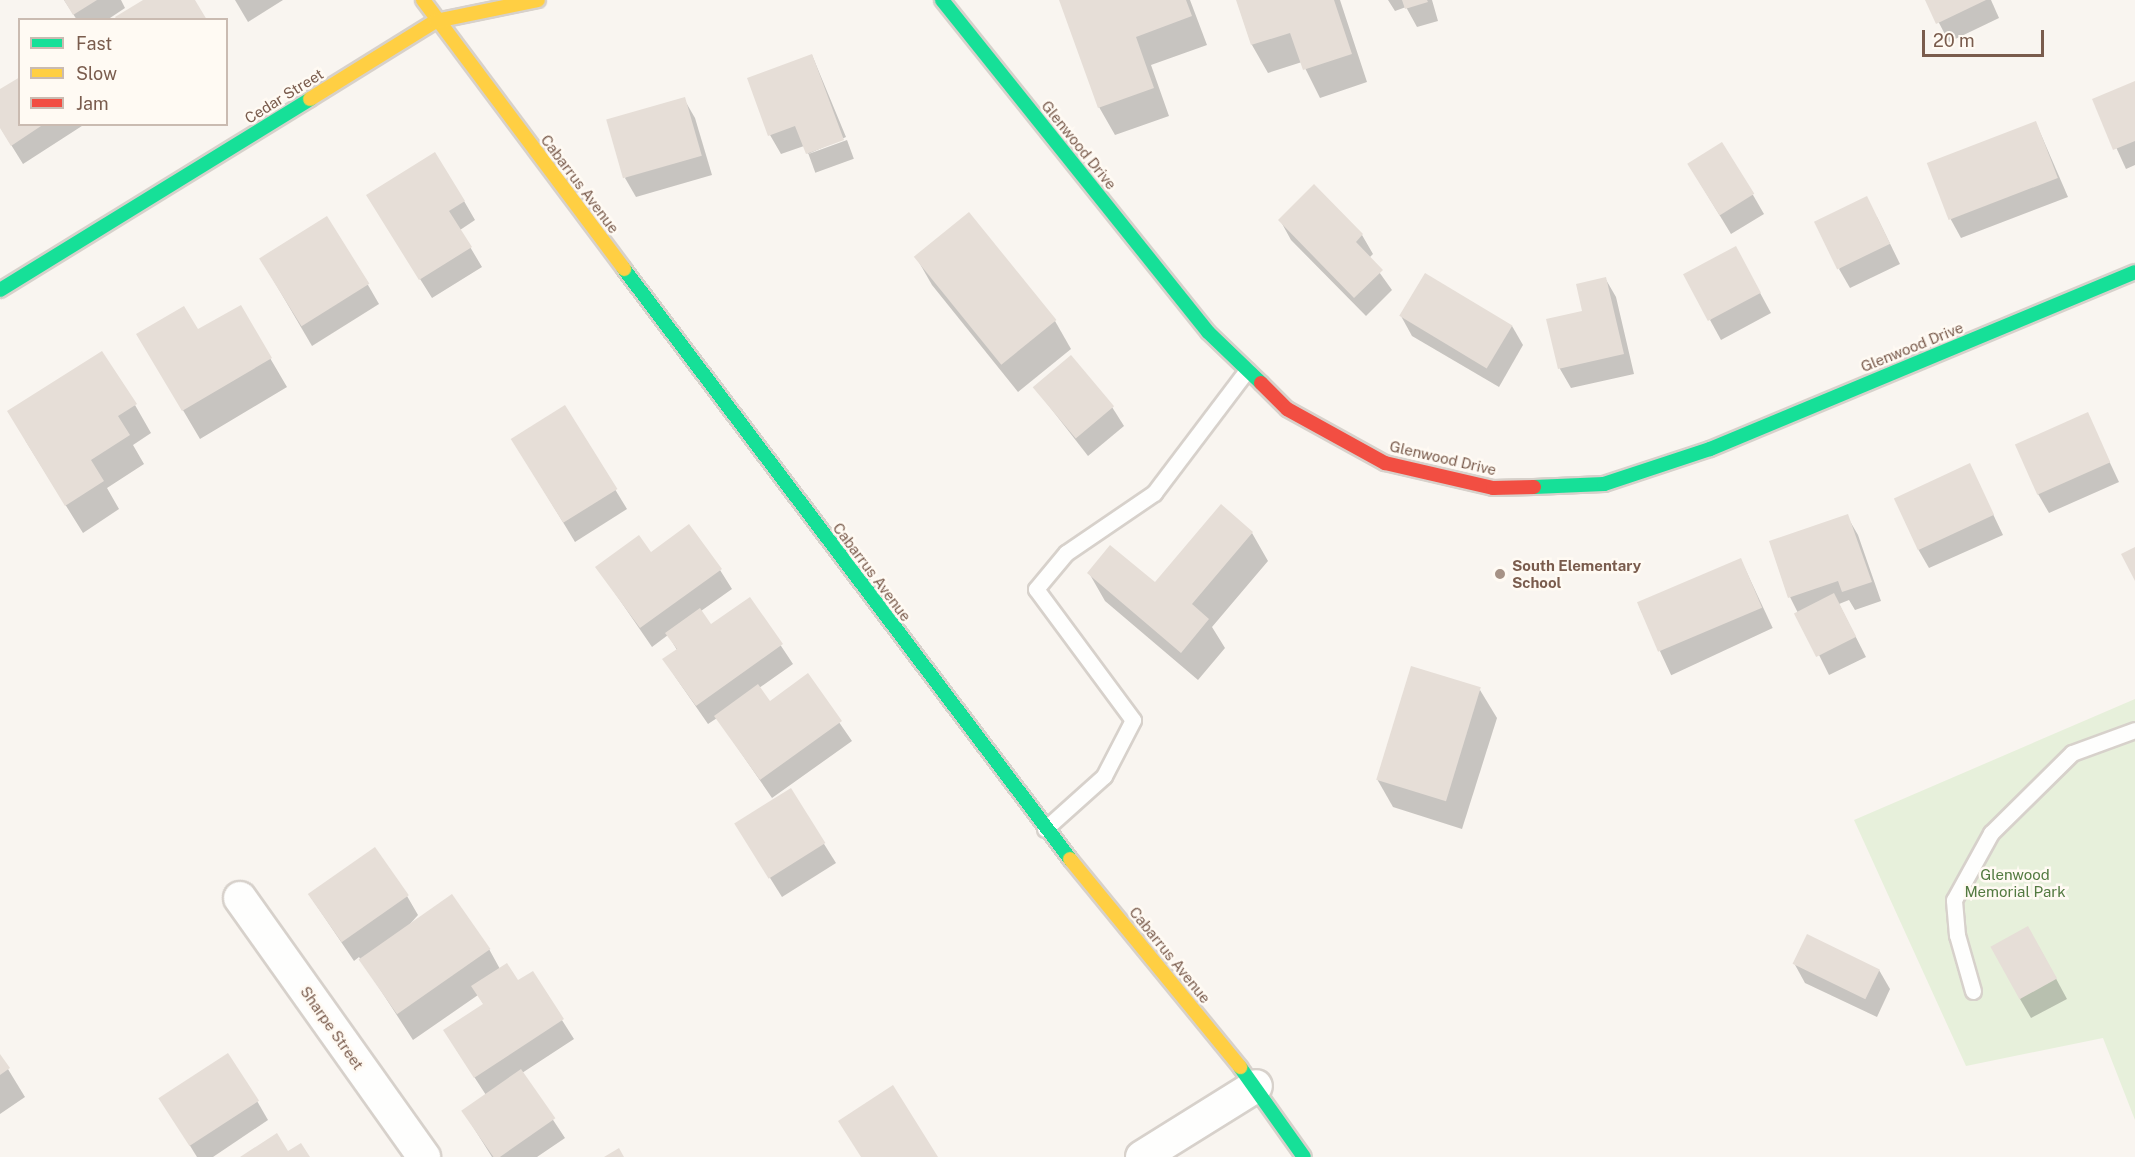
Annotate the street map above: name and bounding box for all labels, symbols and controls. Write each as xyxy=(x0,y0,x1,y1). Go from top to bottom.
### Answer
legend xyxy=(18,18,228,126)
scale bar xyxy=(1925,18,2046,56)
text: 20 m xyxy=(1933,30,1975,51)
text: Fast xyxy=(76,33,112,54)
text: Slow xyxy=(76,63,117,84)
street label: Cedar Street xyxy=(241,65,327,127)
text: Jam xyxy=(76,93,109,114)
street label: Glenwood Drive xyxy=(1038,97,1120,193)
street label: Cabarrus Avenue xyxy=(537,131,623,237)
street label: Glenwood Drive xyxy=(1858,318,1966,376)
street label: Glenwood Drive xyxy=(1388,437,1498,479)
street label: Cabarrus Avenue xyxy=(829,519,915,625)
place label: South Elementary School xyxy=(1512,556,1641,591)
marker: South Elementary School xyxy=(1493,567,1507,581)
park label: Glenwood Memorial Park xyxy=(1964,865,2066,900)
street label: Cabarrus Avenue xyxy=(1126,903,1214,1007)
street label: Sharpe Street xyxy=(297,983,367,1073)

